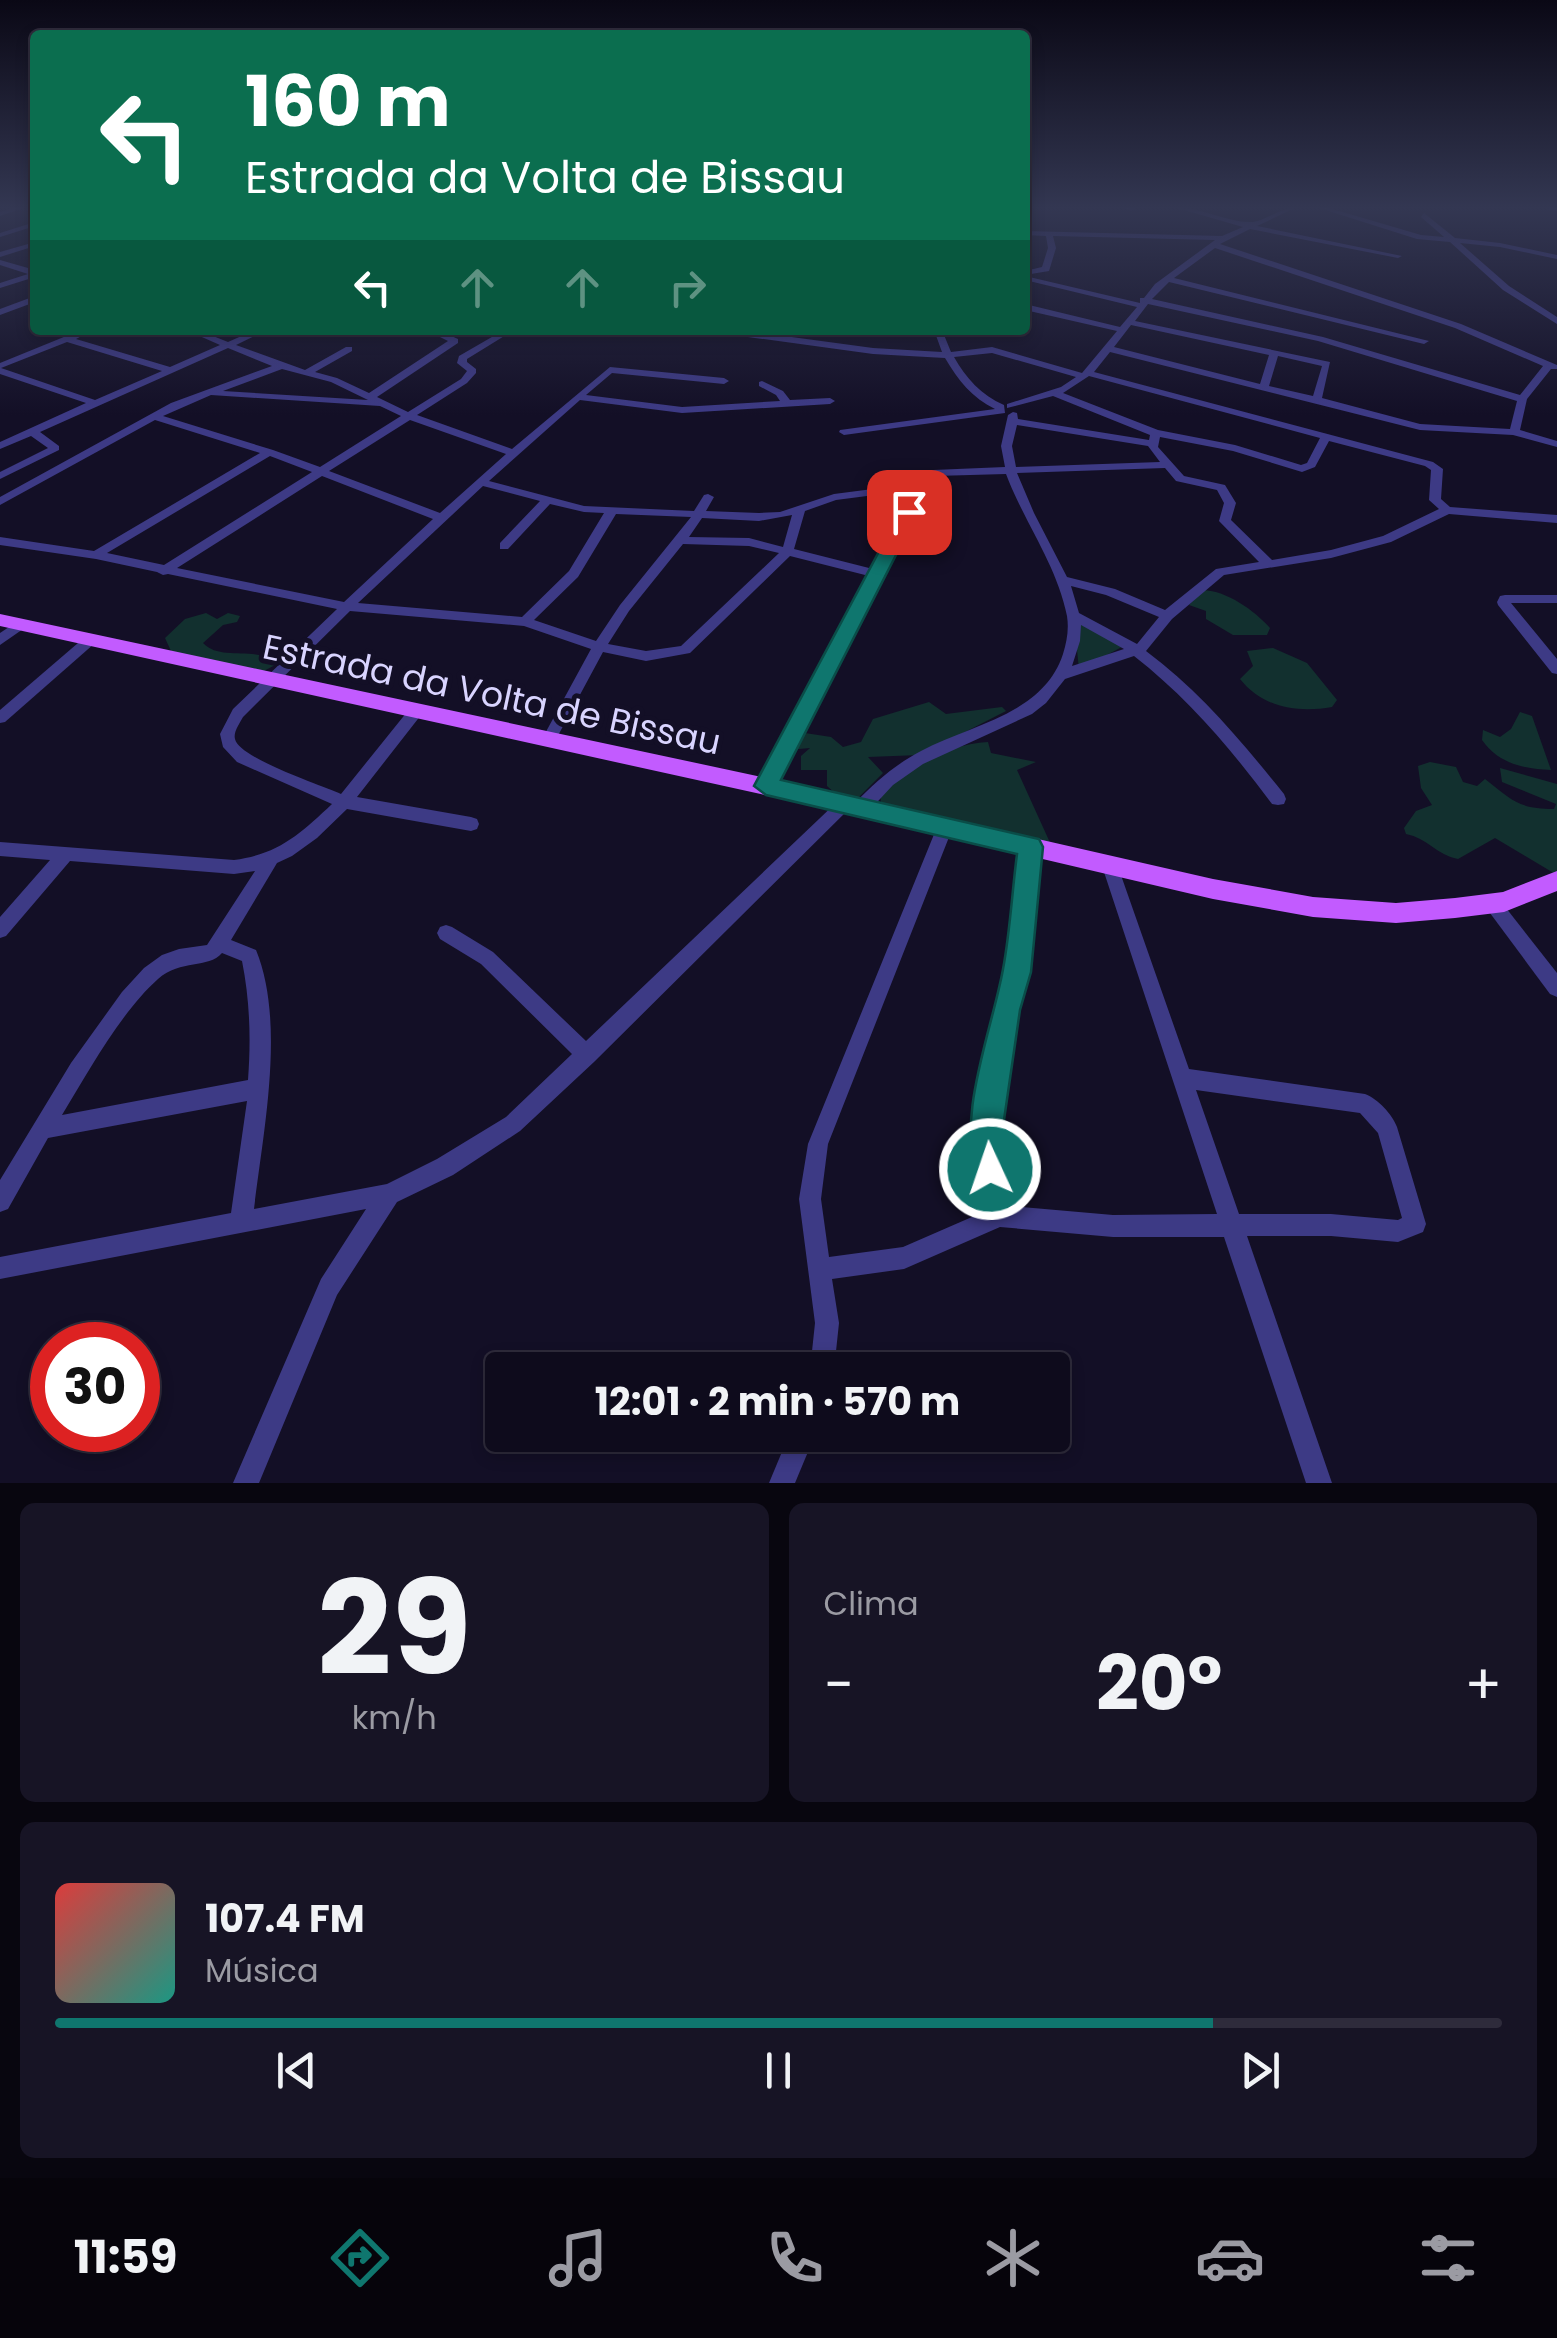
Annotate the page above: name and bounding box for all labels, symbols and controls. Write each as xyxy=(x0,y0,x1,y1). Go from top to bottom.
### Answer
text: 160 m xyxy=(245,52,451,151)
icon: left xyxy=(80,70,210,200)
text: Estrada da Volta de Bissau xyxy=(245,146,845,209)
icon: left xyxy=(345,260,400,315)
icon: ahead xyxy=(450,260,505,315)
icon: ahead xyxy=(555,260,610,315)
icon: right xyxy=(660,260,715,315)
pin xyxy=(867,470,952,555)
icon: arrive xyxy=(882,485,937,540)
street label: Estrada da Volta de Bissau xyxy=(259,622,725,766)
position arrow xyxy=(938,1117,1042,1221)
speed limit sign: 30 xyxy=(30,1322,160,1452)
text: 12:01 · 2 min · 570 m xyxy=(595,1375,960,1428)
text: 29 xyxy=(317,1537,471,1720)
text: Clima xyxy=(824,1581,919,1626)
text: 20° xyxy=(1096,1631,1222,1736)
text: − xyxy=(824,1646,854,1723)
text: + xyxy=(1464,1646,1502,1723)
text: km/h xyxy=(352,1695,437,1740)
text: 107.4 FM xyxy=(205,1892,365,1945)
text: Música xyxy=(205,1948,319,1993)
icon: previous xyxy=(269,2043,324,2098)
icon: pause xyxy=(751,2043,806,2098)
icon: next xyxy=(1233,2043,1288,2098)
icon: directions xyxy=(325,2223,395,2293)
icon: music xyxy=(543,2223,613,2293)
icon: phone xyxy=(760,2223,830,2293)
icon: climate xyxy=(978,2223,1048,2293)
icon: car xyxy=(1195,2223,1265,2293)
icon: filters xyxy=(1413,2223,1483,2293)
text: 11:59 xyxy=(74,2226,177,2289)

